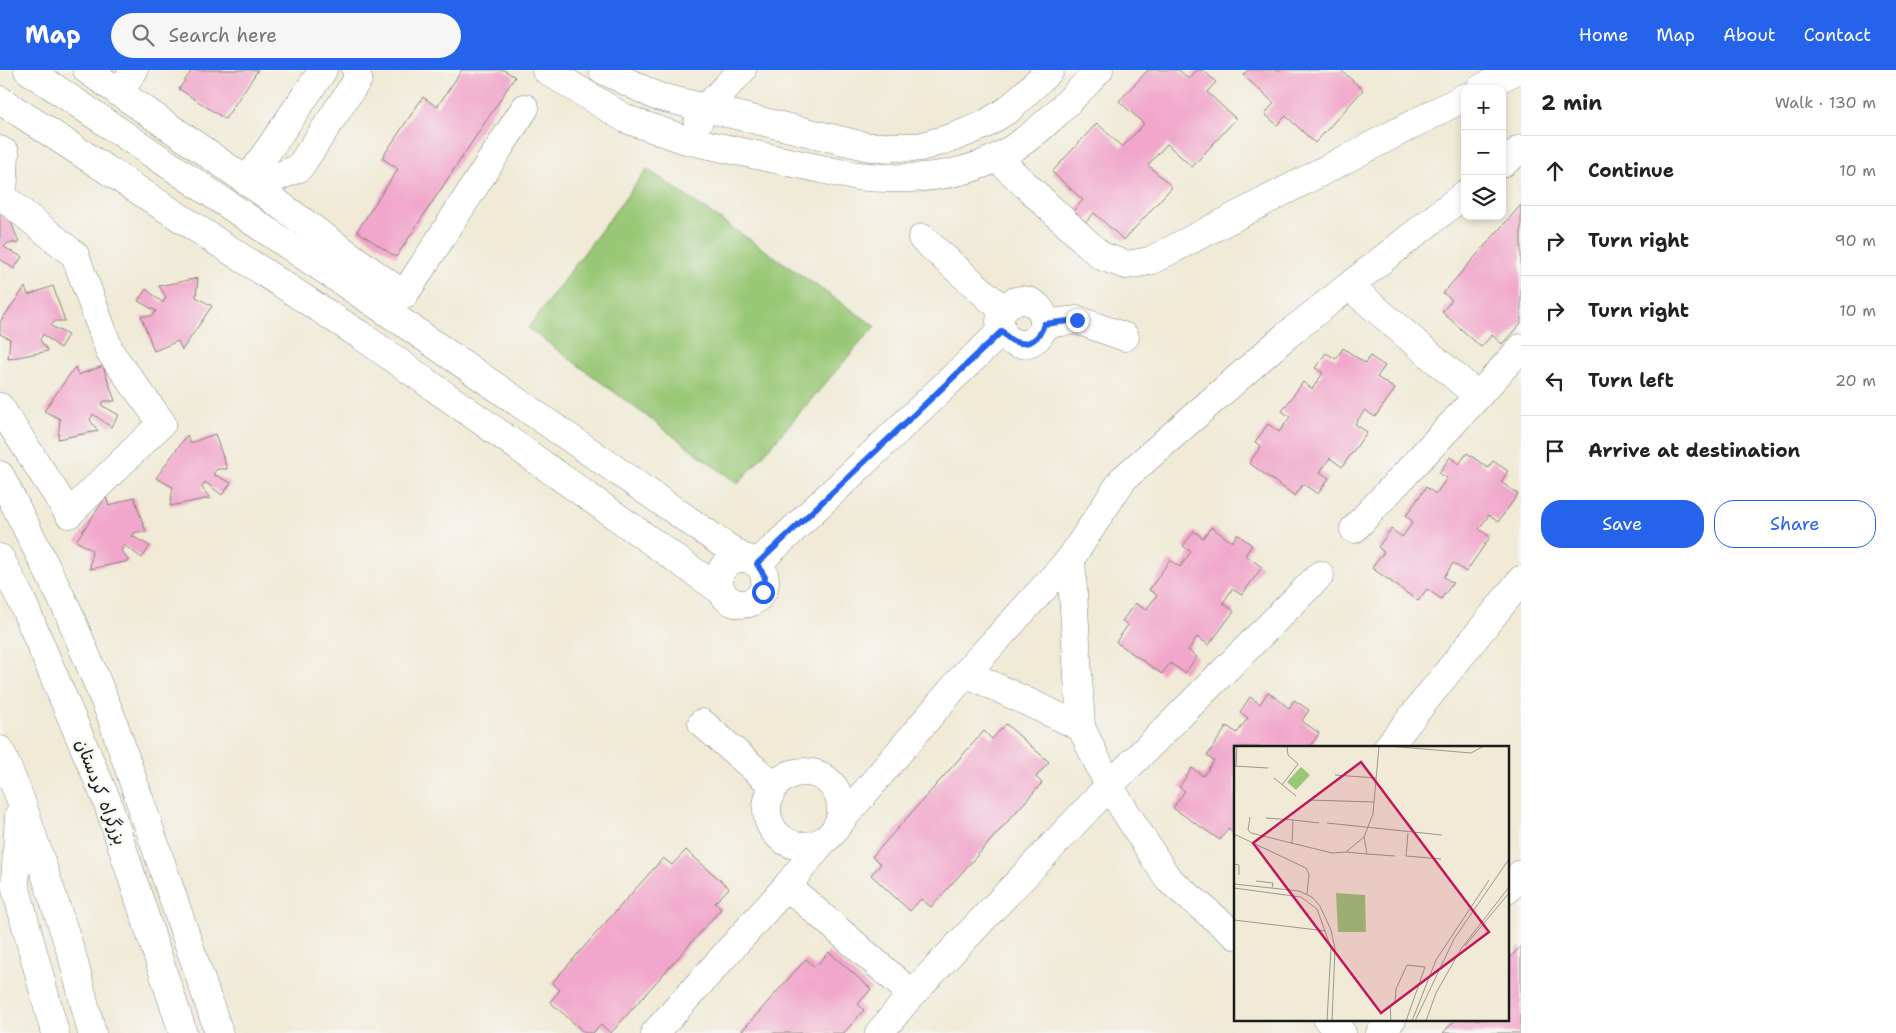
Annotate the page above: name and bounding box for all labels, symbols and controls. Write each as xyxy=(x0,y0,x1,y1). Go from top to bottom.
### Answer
search box xyxy=(111,13,461,58)
text: Map xyxy=(25,19,81,51)
icon: search xyxy=(129,21,157,49)
text: Search here xyxy=(169,23,277,48)
text: Home xyxy=(1579,23,1628,47)
text: Map xyxy=(1656,23,1695,47)
text: About xyxy=(1723,23,1776,47)
text: Contact xyxy=(1804,23,1871,47)
map controls xyxy=(1461,85,1506,220)
button: + xyxy=(1461,85,1506,130)
text: 2 min xyxy=(1541,89,1602,117)
text: Walk · 130 m xyxy=(1775,92,1876,113)
button: − xyxy=(1461,130,1506,175)
icon: ahead xyxy=(1541,157,1569,185)
text: Continue xyxy=(1588,158,1674,183)
text: 10 m xyxy=(1839,160,1876,181)
button: layers xyxy=(1461,175,1506,220)
icon: right xyxy=(1541,227,1569,255)
text: Turn right xyxy=(1588,228,1689,253)
text: 90 m xyxy=(1835,230,1876,251)
icon: right xyxy=(1541,297,1569,325)
text: Turn right xyxy=(1588,298,1689,323)
text: 10 m xyxy=(1839,300,1876,321)
route end xyxy=(1066,309,1089,332)
icon: left xyxy=(1541,367,1569,395)
text: Turn left xyxy=(1588,368,1674,393)
text: 20 m xyxy=(1835,370,1876,391)
icon: arrive xyxy=(1541,437,1569,465)
text: Arrive at destination xyxy=(1588,438,1800,463)
button: Save xyxy=(1541,500,1704,548)
button: Share xyxy=(1714,500,1876,548)
route start xyxy=(752,581,775,604)
street label: بزرگراه کردستان xyxy=(70,735,132,849)
inset map xyxy=(1234,746,1508,1020)

